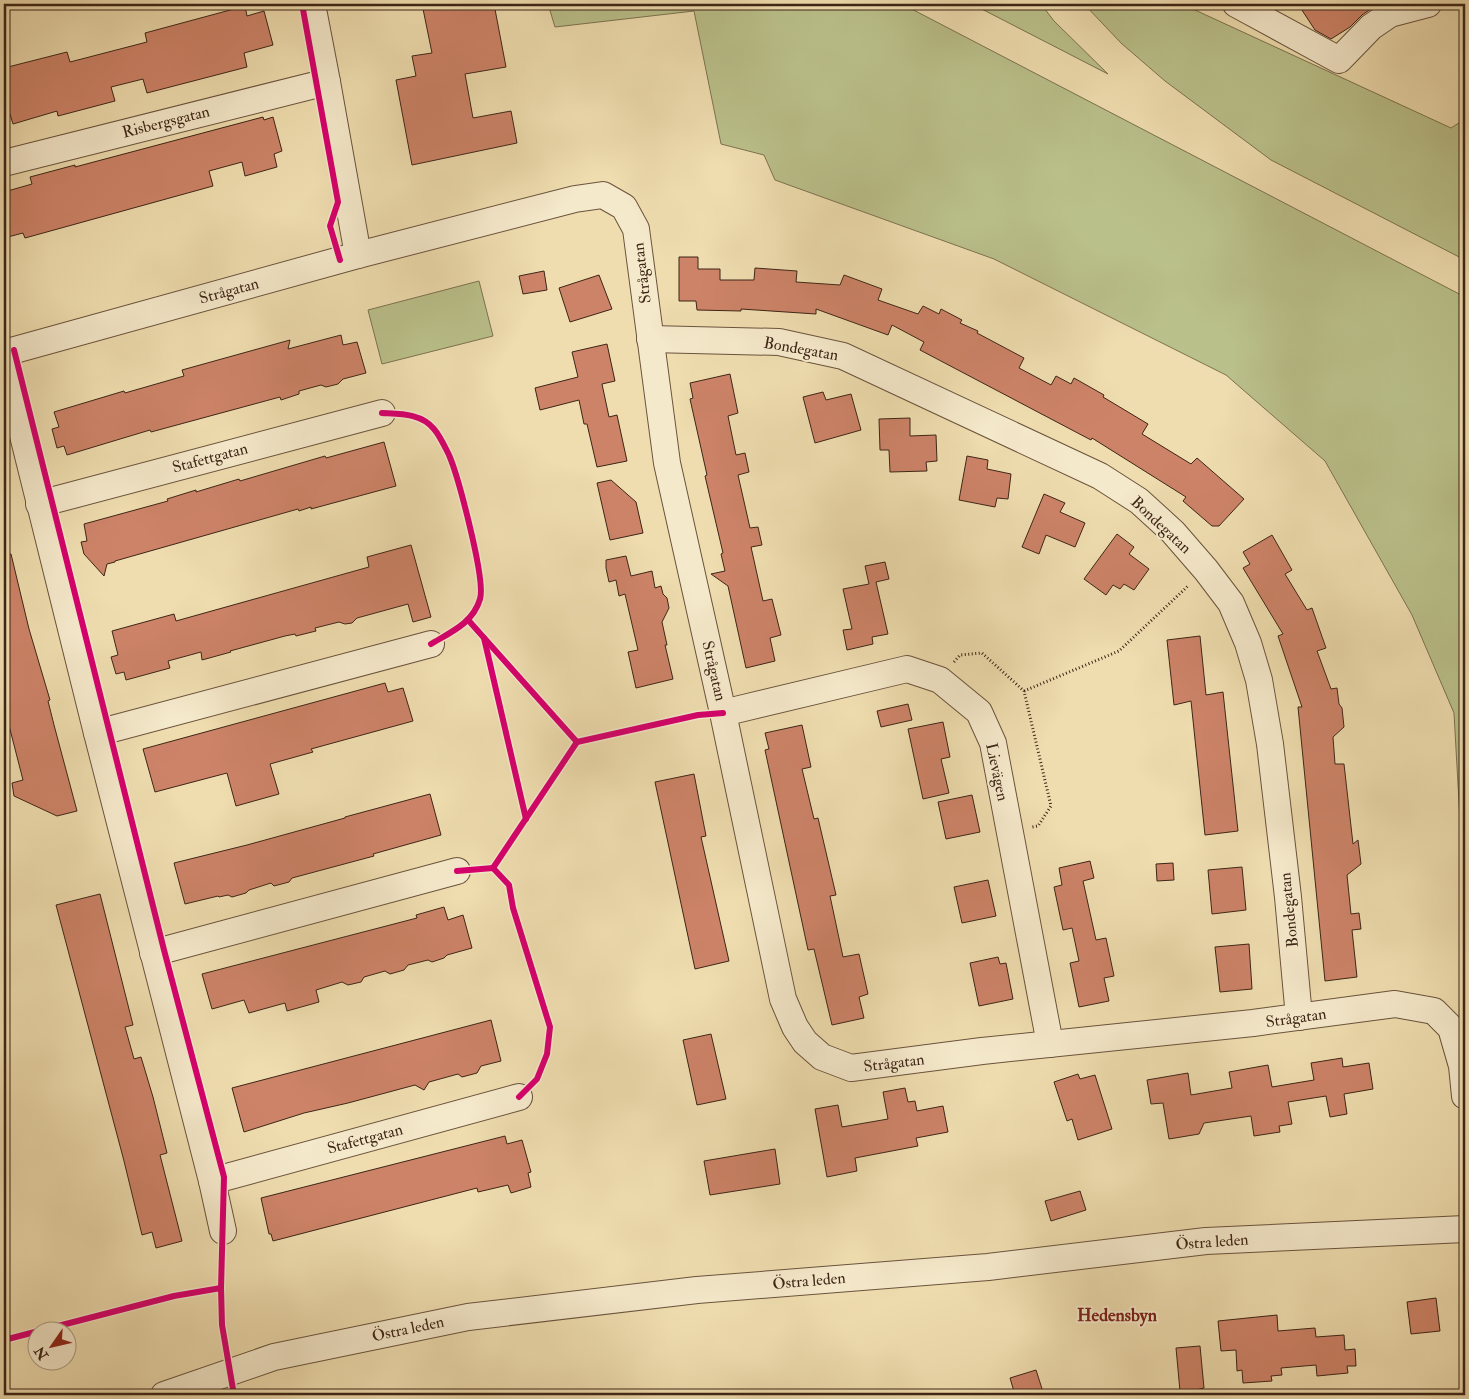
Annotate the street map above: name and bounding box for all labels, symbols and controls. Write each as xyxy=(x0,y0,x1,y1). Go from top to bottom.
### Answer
street label: Risbergsgatan xyxy=(120,101,212,143)
street label: Strågatan xyxy=(628,241,656,305)
street label: Strågatan xyxy=(197,273,261,309)
street label: Bondegatan xyxy=(762,333,840,365)
street label: Stafettgatan xyxy=(170,438,250,478)
street label: Bondegatan xyxy=(1127,492,1195,558)
street label: Strågatan xyxy=(697,639,731,703)
street label: Lievägen xyxy=(981,741,1013,803)
street label: Bondegatan xyxy=(1275,871,1303,949)
street label: Strågatan xyxy=(1264,1004,1328,1032)
street label: Strågatan xyxy=(862,1049,926,1077)
street label: Stafettgatan xyxy=(325,1119,405,1159)
street label: Östra leden xyxy=(1175,1229,1249,1255)
street label: Östra leden xyxy=(772,1268,846,1294)
district label: Hedensbyn xyxy=(1077,1304,1158,1327)
street label: Östra leden xyxy=(370,1312,446,1346)
north arrow xyxy=(28,1322,78,1372)
text: N xyxy=(31,1343,53,1364)

